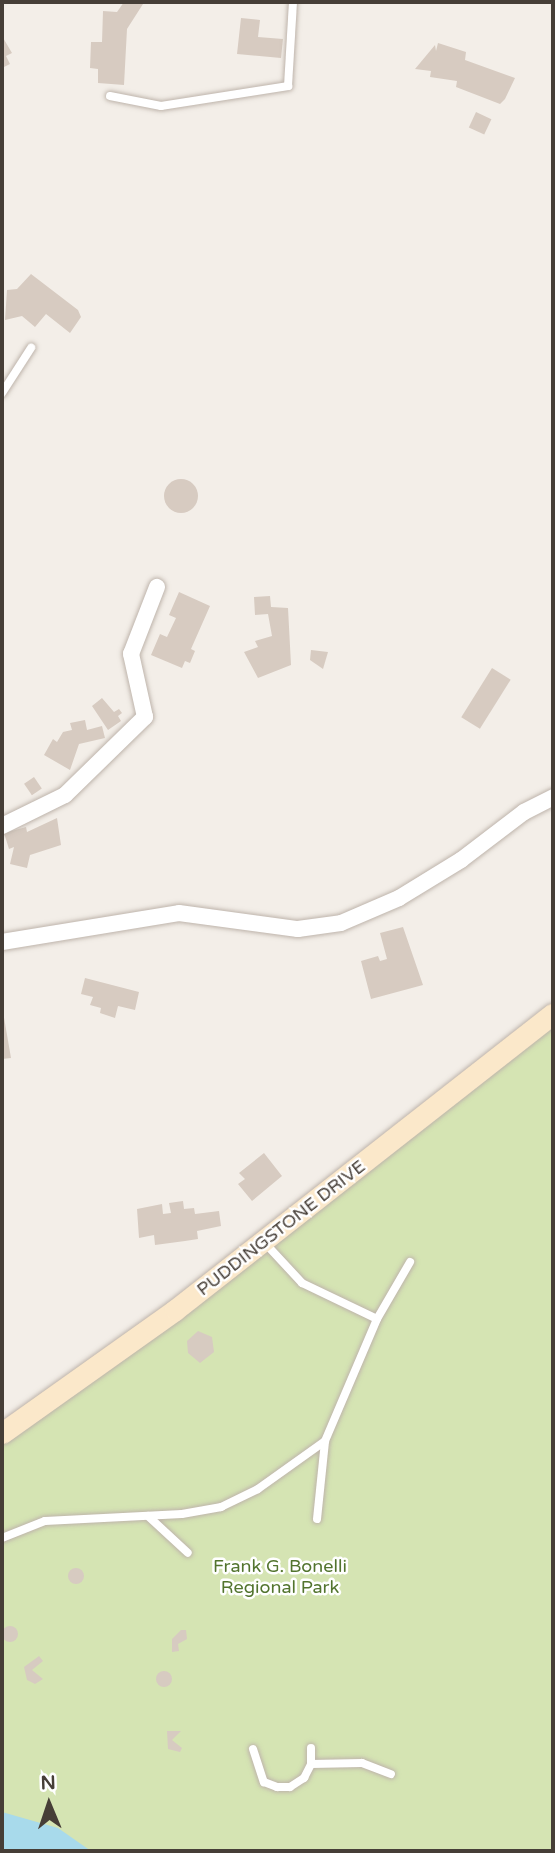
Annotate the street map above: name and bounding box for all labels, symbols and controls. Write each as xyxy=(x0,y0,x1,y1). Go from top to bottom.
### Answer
street label: PUDDINGSTONE DRIVE xyxy=(193,1156,369,1300)
park label: Frank G. Bonelli Regional Park xyxy=(213,1556,347,1598)
north arrow xyxy=(14,1769,84,1839)
text: N xyxy=(40,1772,56,1794)

